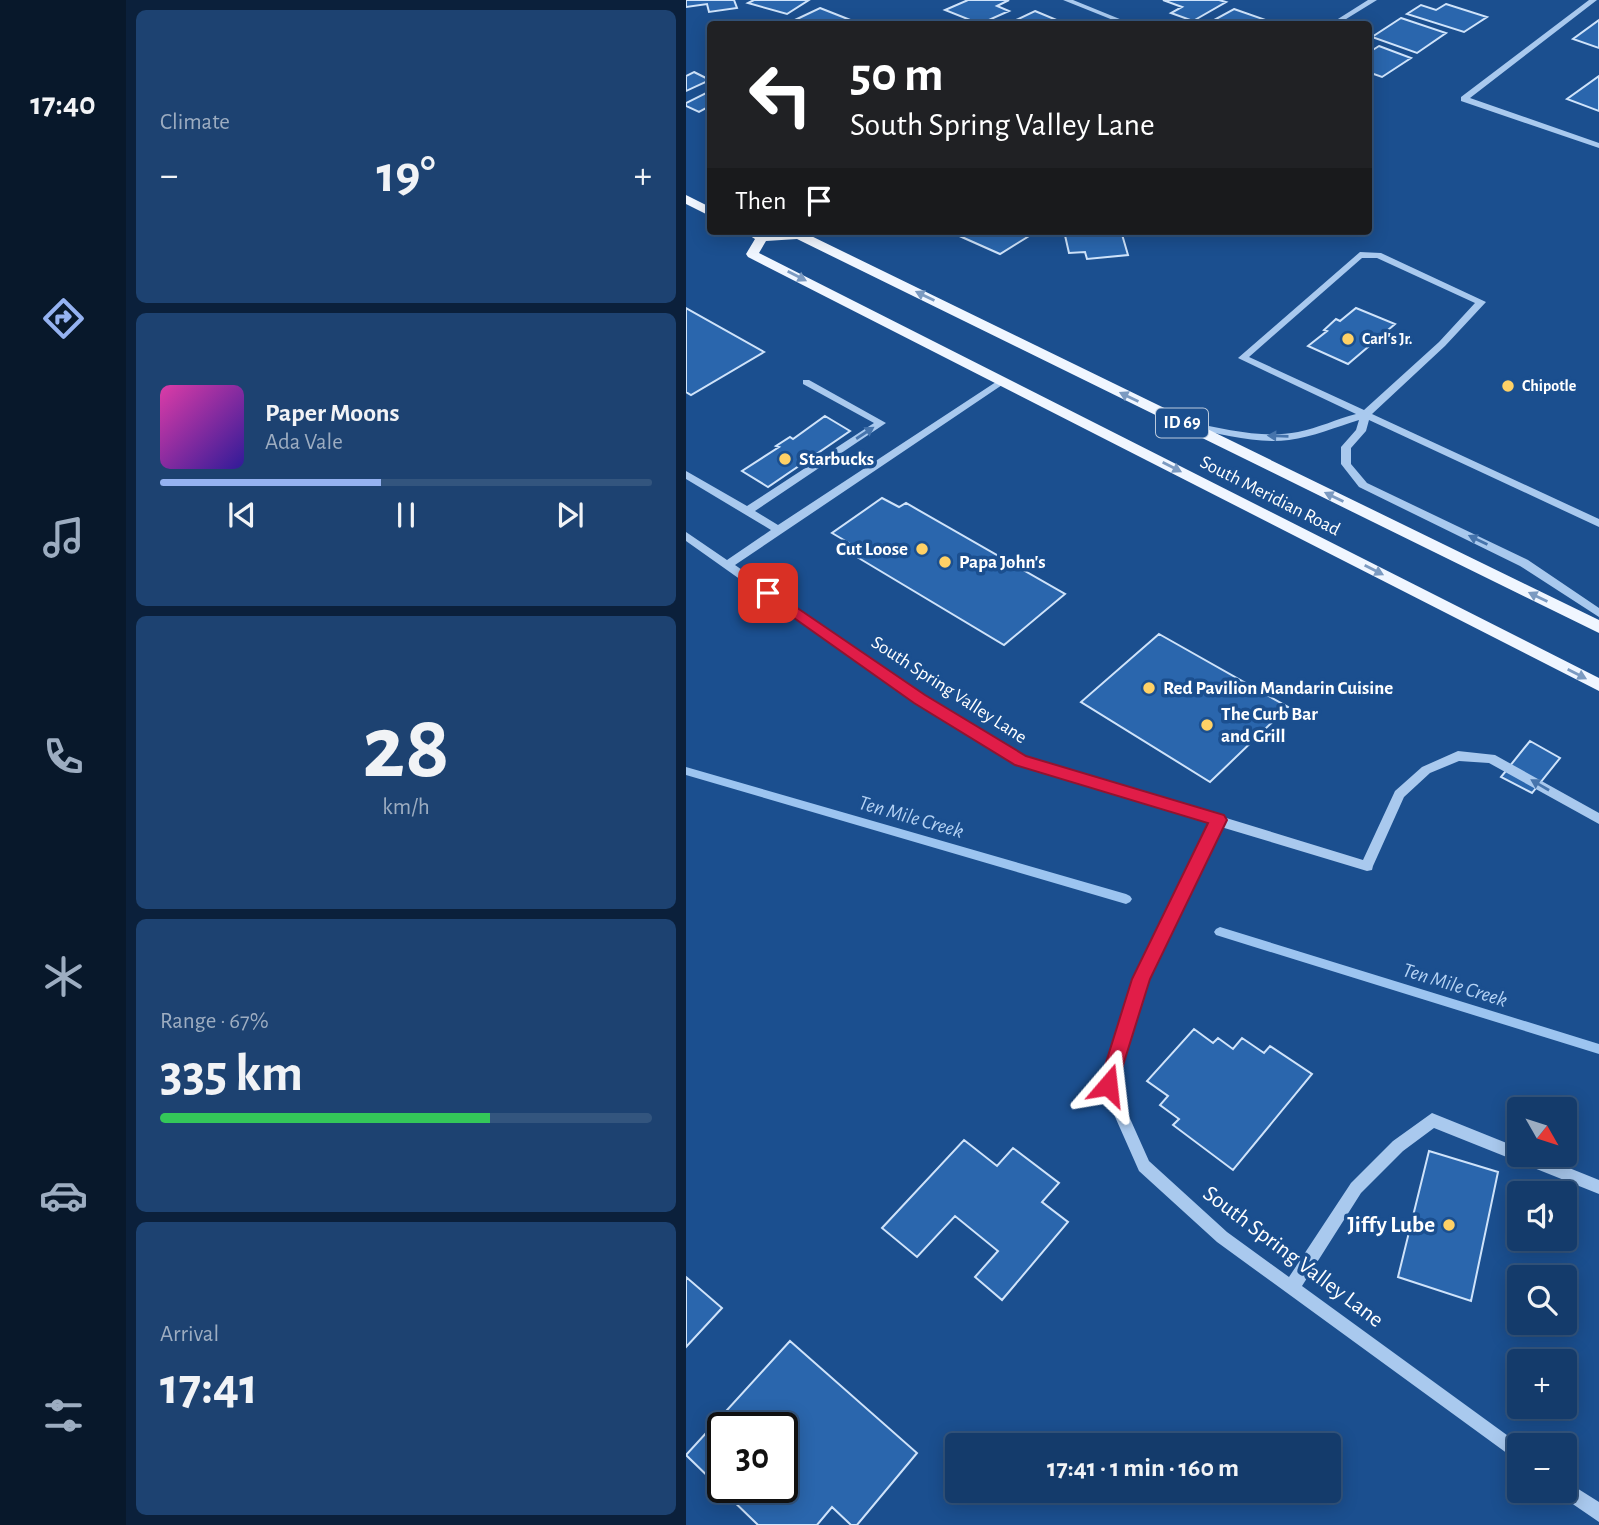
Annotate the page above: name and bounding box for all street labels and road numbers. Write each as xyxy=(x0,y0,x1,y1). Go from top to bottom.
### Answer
road number: ID 69 xyxy=(1156,408,1208,438)
street label: South Meridian Road xyxy=(1197,452,1343,540)
street label: South Spring Valley Lane xyxy=(868,633,1030,747)
street label: South Spring Valley Lane xyxy=(1199,1182,1387,1332)

